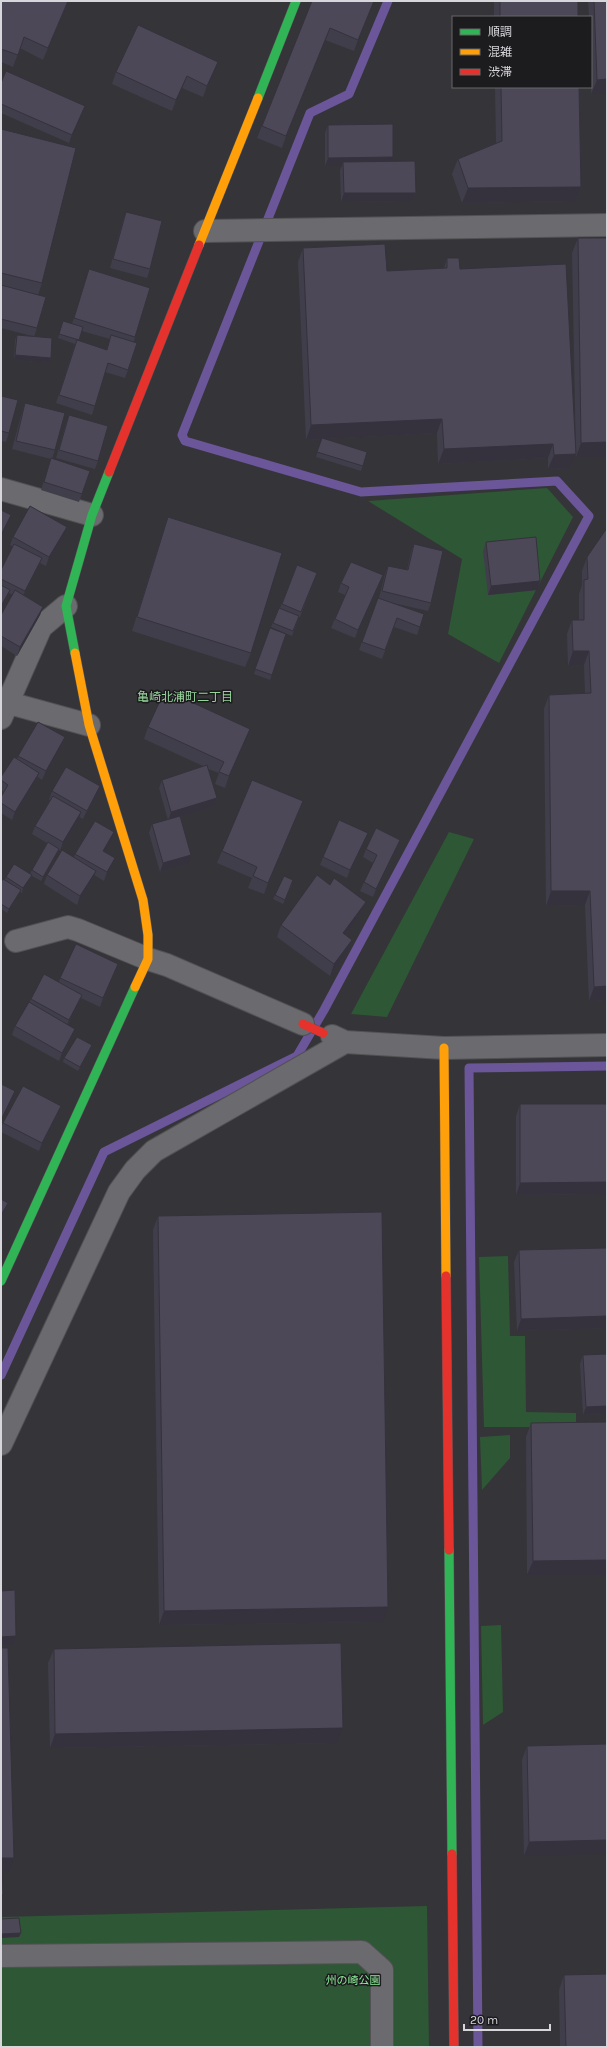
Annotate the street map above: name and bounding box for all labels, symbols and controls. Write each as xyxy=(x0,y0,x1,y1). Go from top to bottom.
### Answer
legend xyxy=(452,16,592,88)
text: 順調 xyxy=(488,25,512,39)
text: 混雑 xyxy=(488,45,512,59)
text: 渋滞 xyxy=(488,65,512,79)
district label: 亀崎北浦町二丁目 xyxy=(137,690,233,704)
park label: 州の崎公園 xyxy=(326,1974,381,1987)
scale bar xyxy=(464,2006,550,2032)
text: 20 m xyxy=(470,2013,498,2027)

